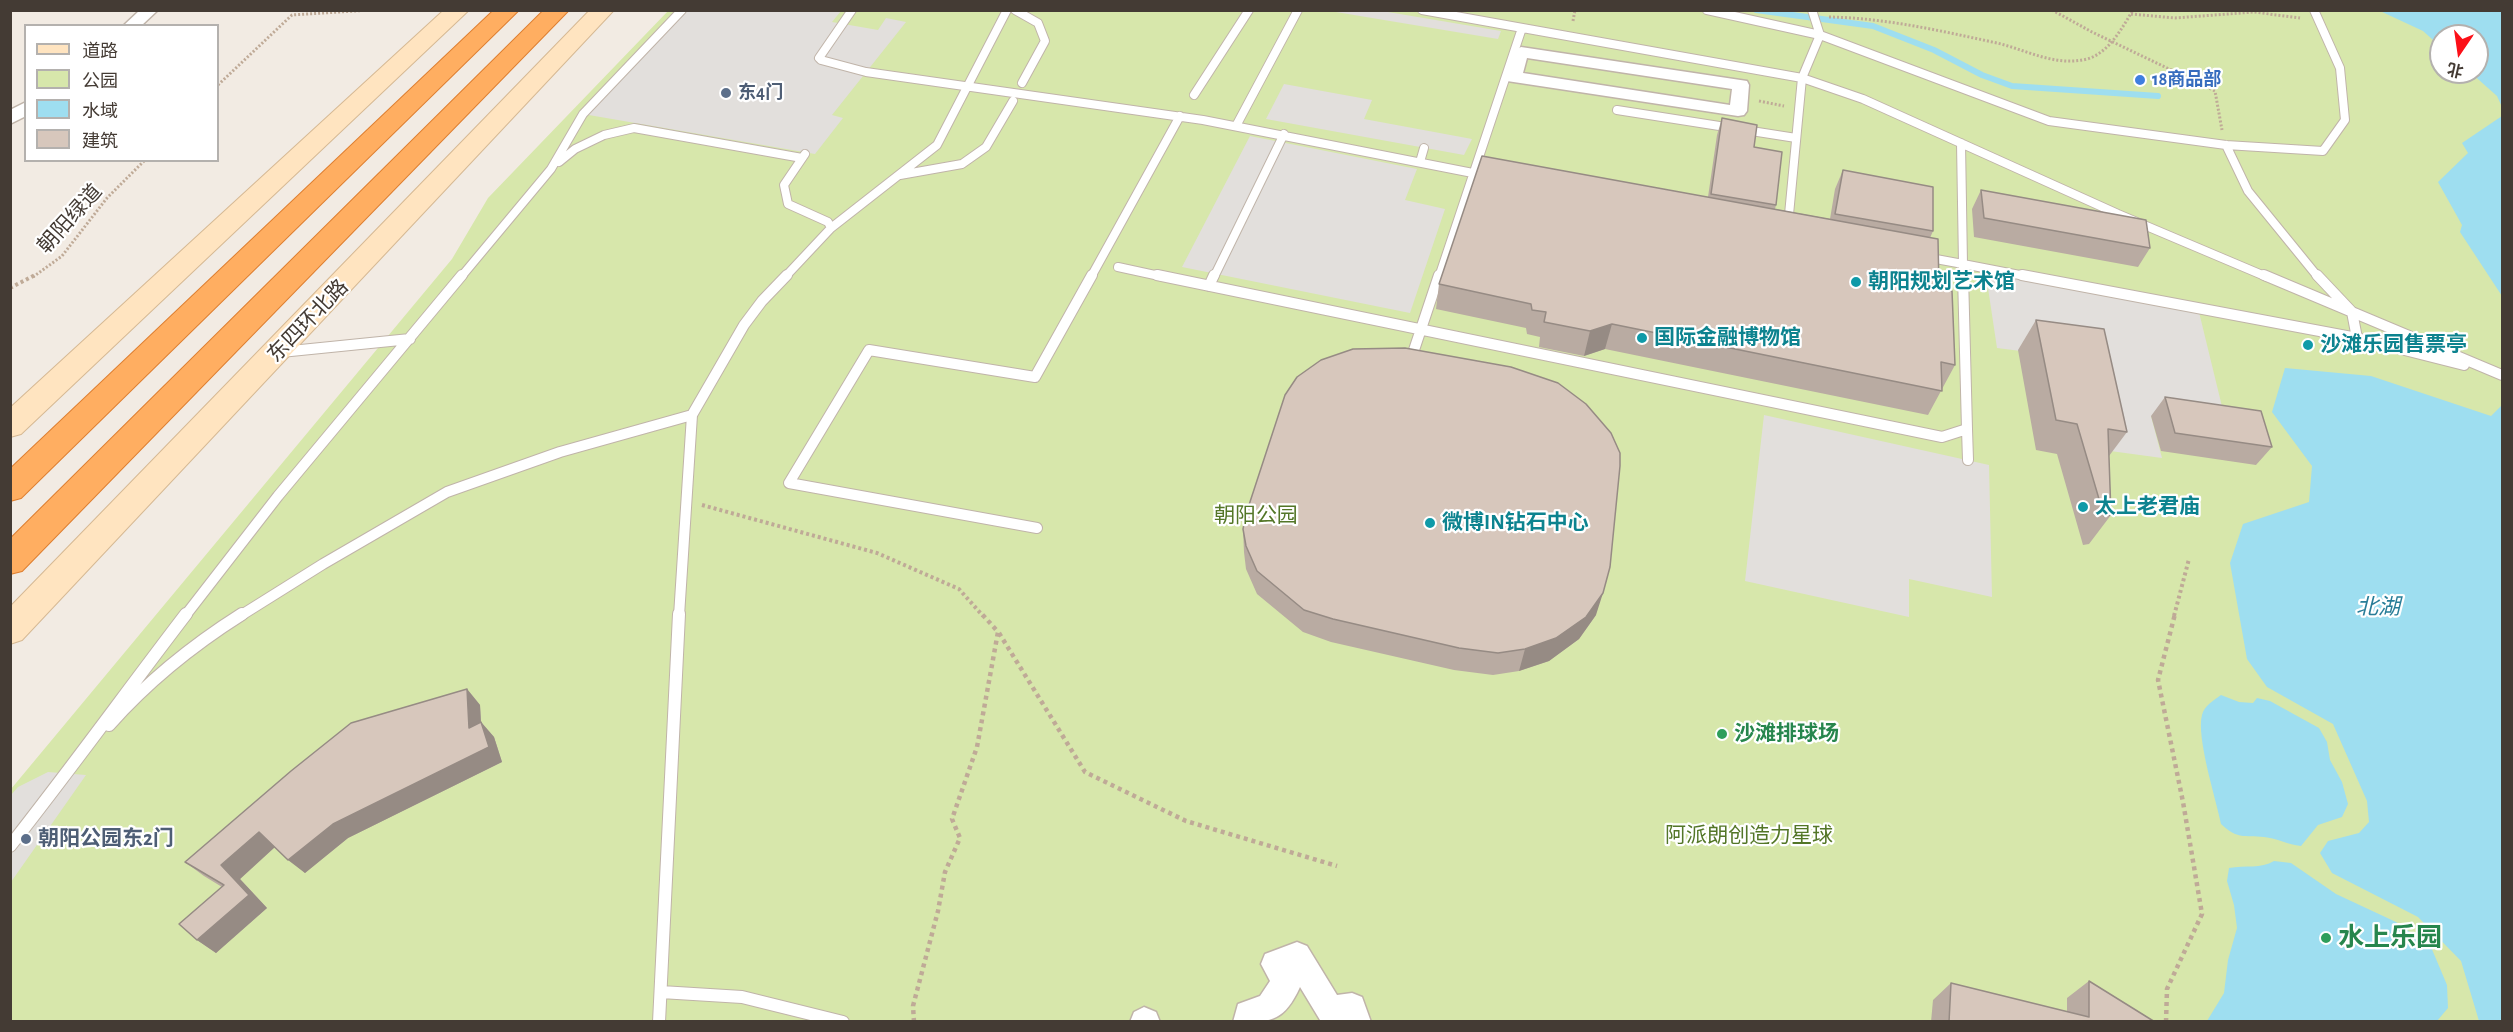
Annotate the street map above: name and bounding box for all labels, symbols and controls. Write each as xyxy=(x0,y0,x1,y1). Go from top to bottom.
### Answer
legend xyxy=(24,24,219,162)
north arrow xyxy=(2429,24,2489,84)
text: 道路 xyxy=(82,43,118,61)
text: 北 xyxy=(2446,60,2465,79)
place label: 18商品部 xyxy=(2152,69,2221,91)
text: 公园 xyxy=(82,73,118,91)
marker: 18商品部 xyxy=(2133,73,2147,87)
place label: 东4门 xyxy=(738,82,783,104)
marker: 东4门 xyxy=(719,86,733,100)
text: 水域 xyxy=(82,103,118,121)
text: 建筑 xyxy=(82,133,118,151)
street label: 朝阳绿道 xyxy=(33,179,107,259)
place label: 朝阳规划艺术馆 xyxy=(1868,269,2015,295)
street label: 东四环北路 xyxy=(262,274,354,368)
marker: 朝阳规划艺术馆 xyxy=(1849,275,1863,289)
place label: 国际金融博物馆 xyxy=(1654,325,1801,351)
marker: 国际金融博物馆 xyxy=(1635,331,1649,345)
place label: 沙滩乐园售票亭 xyxy=(2320,332,2467,358)
marker: 沙滩乐园售票亭 xyxy=(2301,338,2315,352)
place label: 太上老君庙 xyxy=(2095,494,2200,520)
marker: 太上老君庙 xyxy=(2076,500,2090,514)
park label: 朝阳公园 xyxy=(1214,503,1298,529)
place label: 微博IN钻石中心 xyxy=(1442,510,1589,536)
marker: 微博IN钻石中心 xyxy=(1423,516,1437,530)
water label: 北湖 xyxy=(2356,594,2400,620)
place label: 沙滩排球场 xyxy=(1734,721,1839,747)
marker: 沙滩排球场 xyxy=(1715,727,1729,741)
park label: 阿派朗创造力星球 xyxy=(1665,823,1833,849)
place label: 朝阳公园东2门 xyxy=(38,826,174,852)
marker: 朝阳公园东2门 xyxy=(19,832,33,846)
place label: 水上乐园 xyxy=(2338,922,2442,954)
marker: 水上乐园 xyxy=(2319,931,2333,945)

